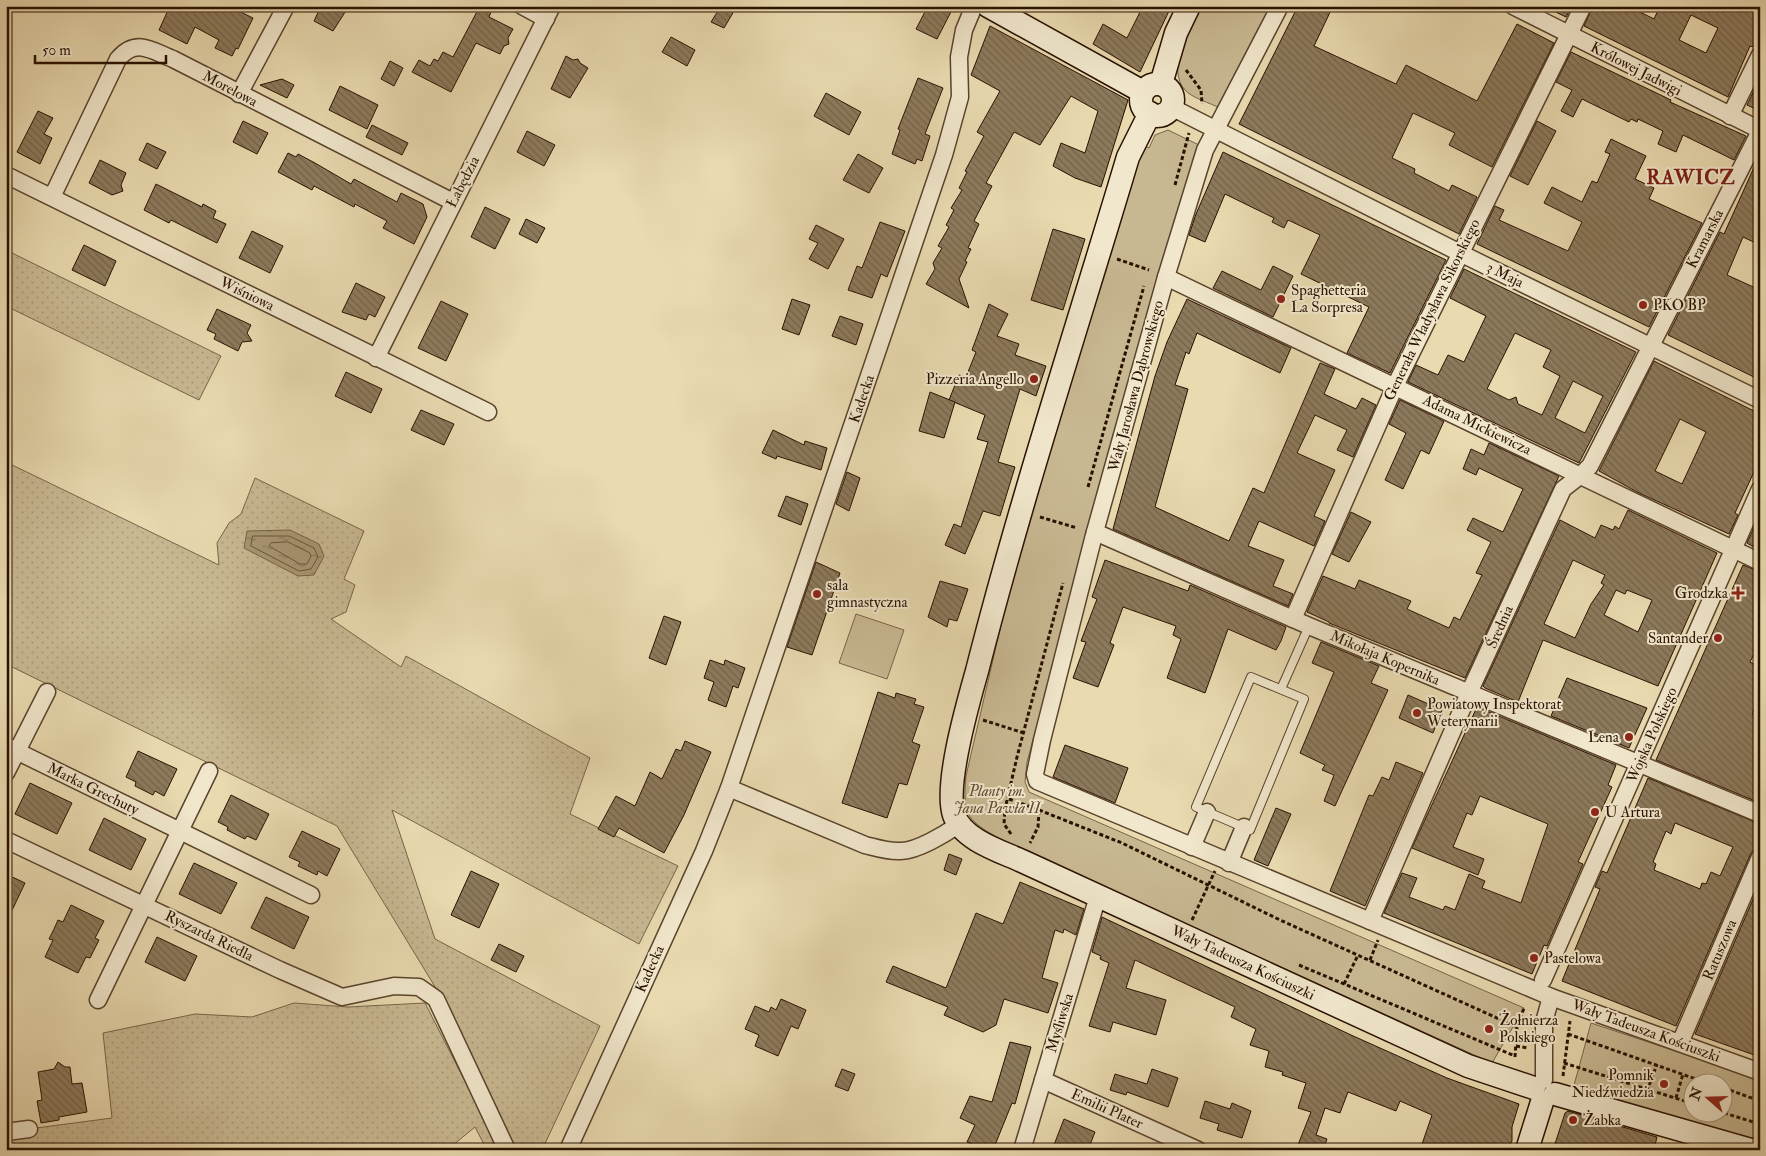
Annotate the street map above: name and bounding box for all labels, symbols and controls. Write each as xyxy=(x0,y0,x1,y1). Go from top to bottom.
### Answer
scale bar xyxy=(35,32,166,64)
street label: Królowej Jadwigi xyxy=(1587,38,1685,101)
text: 50 m xyxy=(42,41,71,60)
street label: Morelowa xyxy=(199,67,261,112)
street label: Łabędzia xyxy=(442,152,484,211)
district label: RAWICZ xyxy=(1646,165,1736,190)
street label: Kramarska xyxy=(1682,205,1728,272)
street label: Generała Władysława Sikorskiego xyxy=(1380,216,1484,404)
street label: 3 Maja xyxy=(1483,258,1528,292)
street label: Wiśniowa xyxy=(216,272,278,316)
place label: Spaghetteria La Sorpresa xyxy=(1291,281,1367,318)
marker: Spaghetteria La Sorpresa xyxy=(1275,293,1287,305)
place label: PKO BP xyxy=(1653,296,1706,315)
street label: Wały Jarosława Dąbrowskiego xyxy=(1104,298,1169,475)
marker: PKO BP xyxy=(1637,299,1649,311)
place label: Pizzeria Angello xyxy=(926,370,1024,389)
street label: Kadecka xyxy=(845,372,879,426)
marker: Pizzeria Angello xyxy=(1028,373,1040,385)
street label: Adama Mickiewicza xyxy=(1419,390,1535,460)
place label: sala gimnastyczna xyxy=(827,576,908,612)
place label: Grodzka xyxy=(1675,584,1729,603)
marker: Grodzka xyxy=(1732,587,1744,599)
marker: sala gimnastyczna xyxy=(811,588,823,600)
street label: Średnia xyxy=(1481,601,1518,652)
street label: Mikołaja Kopernika xyxy=(1327,626,1443,691)
place label: Santander xyxy=(1648,629,1708,648)
marker: Santander xyxy=(1712,632,1724,644)
street label: Wojska Polskiego xyxy=(1622,684,1682,787)
place label: Powiatowy Inspektorat Weterynarii xyxy=(1426,695,1561,731)
marker: Powiatowy Inspektorat Weterynarii xyxy=(1411,707,1423,719)
place label: Lena xyxy=(1588,728,1620,747)
marker: Lena xyxy=(1623,731,1635,743)
street label: Marka Grechuty xyxy=(44,759,142,820)
park label: Planty im. Jana Pawła II xyxy=(954,782,1042,818)
place label: U Artura xyxy=(1605,803,1661,822)
marker: U Artura xyxy=(1589,806,1601,818)
street label: Ryszarda Riedla xyxy=(162,906,257,966)
street label: Ratuszowa xyxy=(1699,916,1742,983)
street label: Wały Tadeusza Kościuszki xyxy=(1167,921,1318,1005)
street label: Kadecka xyxy=(631,942,669,996)
place label: Pastelowa xyxy=(1544,949,1602,968)
marker: Pastelowa xyxy=(1528,952,1540,964)
street label: Myśliwska xyxy=(1042,990,1078,1055)
street label: Wały Tadeusza Kościuszki xyxy=(1568,995,1723,1067)
place label: Żołnierza Polskiego xyxy=(1499,1009,1559,1047)
marker: Żołnierza Polskiego xyxy=(1483,1023,1495,1035)
place label: Pomnik Niedźwiedzia xyxy=(1572,1066,1655,1102)
north arrow xyxy=(1684,1074,1734,1124)
marker: Pomnik Niedźwiedzia xyxy=(1658,1078,1670,1090)
text: N xyxy=(1686,1084,1707,1103)
street label: Emilii Plater xyxy=(1068,1085,1146,1133)
place label: Żabka xyxy=(1583,1109,1622,1130)
marker: Żabka xyxy=(1567,1114,1579,1126)

